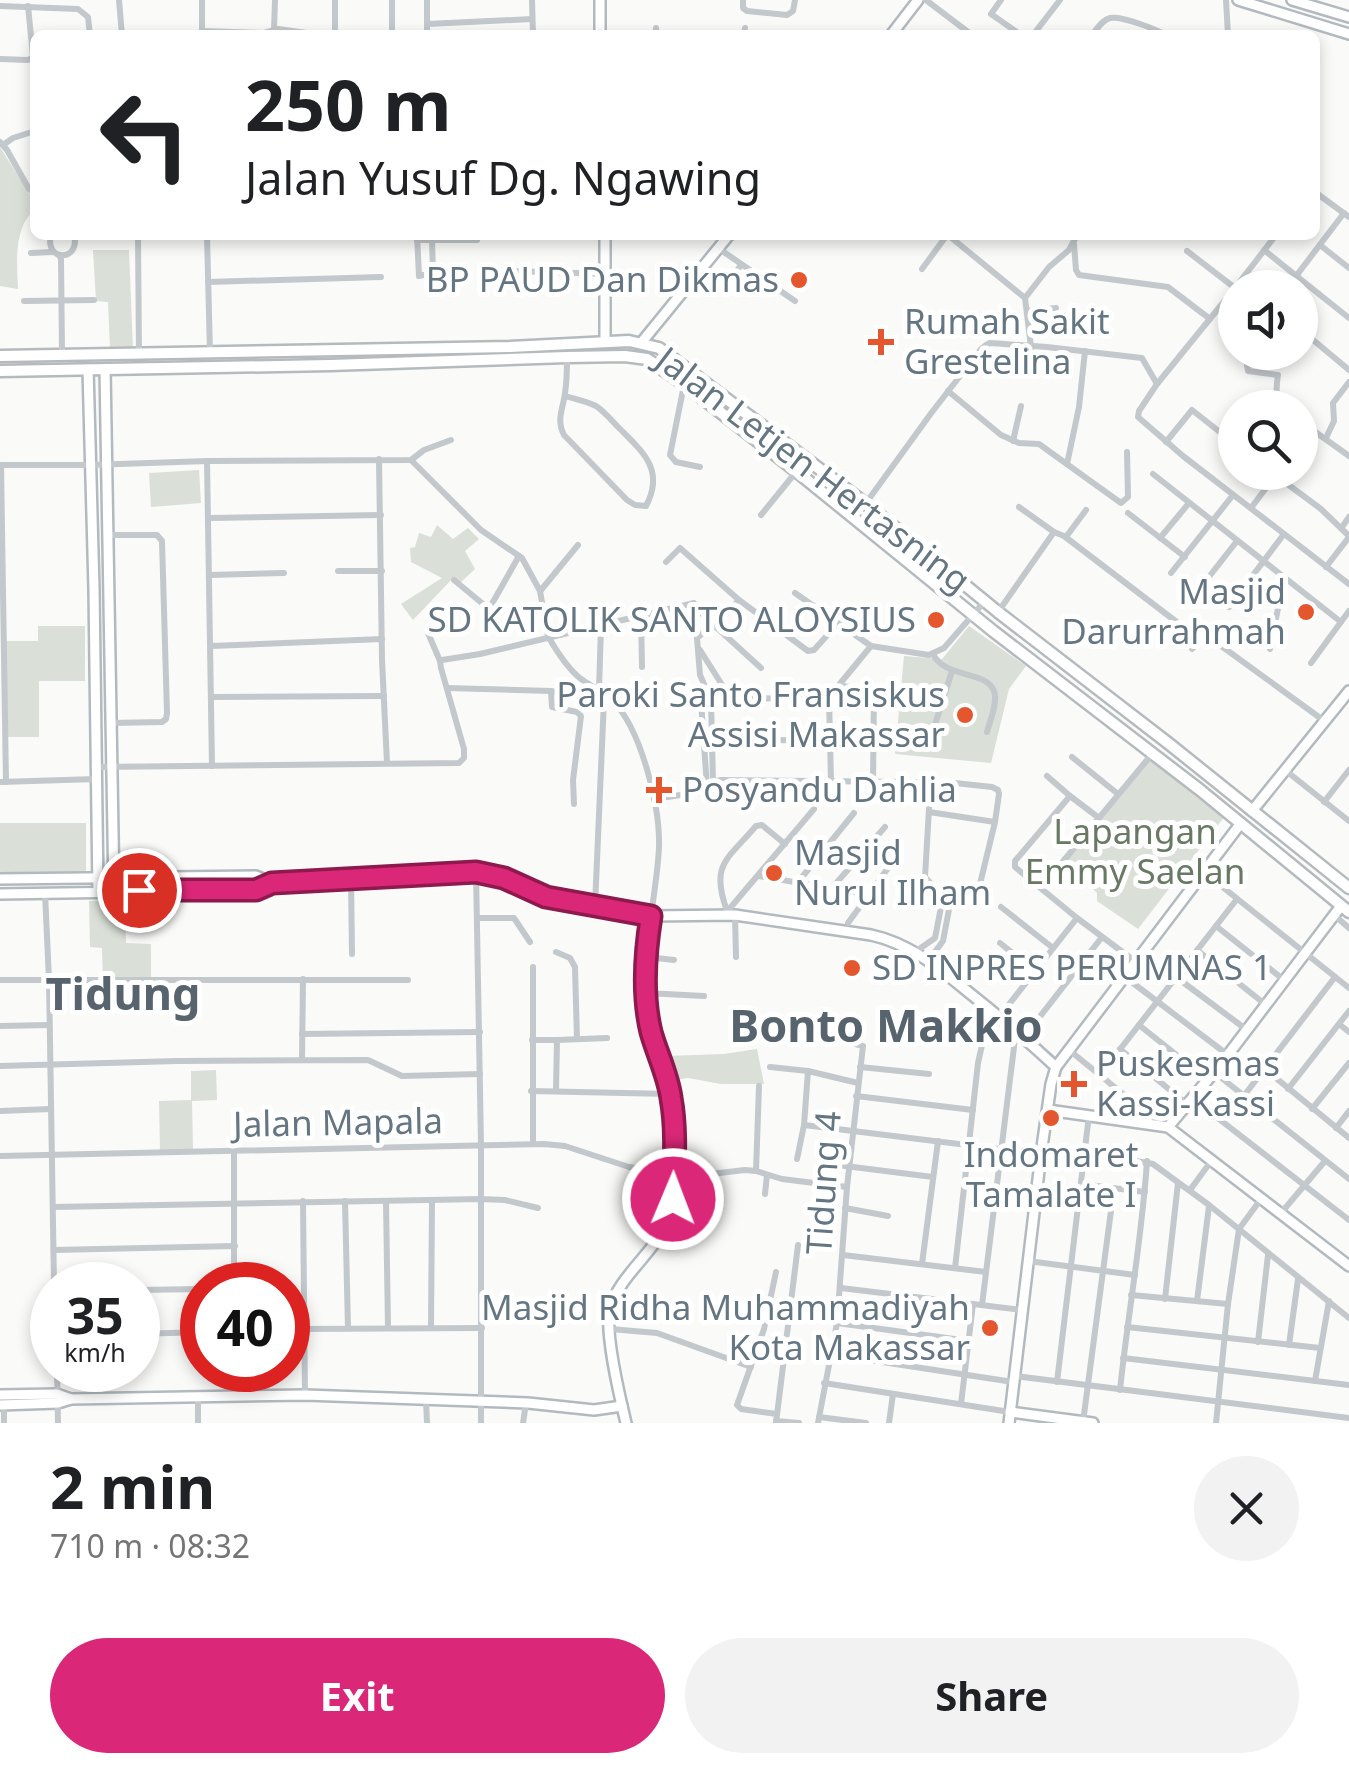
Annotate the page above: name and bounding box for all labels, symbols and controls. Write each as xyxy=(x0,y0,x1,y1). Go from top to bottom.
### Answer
text: 250 m xyxy=(245,56,452,152)
icon: left xyxy=(80,70,210,200)
text: Jalan Yusuf Dg. Ngawing xyxy=(245,147,761,208)
place label: BP PAUD Dan Dikmas xyxy=(426,255,779,302)
marker: BP PAUD Dan Dikmas xyxy=(788,269,810,291)
map controls xyxy=(1218,270,1318,490)
button: sound xyxy=(1218,270,1318,370)
place label: Rumah Sakit Grestelina xyxy=(904,297,1110,384)
marker: Rumah Sakit Grestelina xyxy=(868,329,894,355)
street label: Jalan Letjen Hertasning xyxy=(645,333,980,602)
button: search xyxy=(1218,390,1318,490)
place label: Masjid Darurrahmah xyxy=(1061,567,1286,654)
place label: SD KATOLIK SANTO ALOYSIUS xyxy=(427,595,916,642)
marker: Masjid Darurrahmah xyxy=(1295,601,1317,623)
marker: SD KATOLIK SANTO ALOYSIUS xyxy=(925,609,947,631)
place label: Paroki Santo Fransiskus Assisi Makassar xyxy=(556,670,945,757)
marker: Paroki Santo Fransiskus Assisi Makassar xyxy=(954,704,976,726)
place label: Posyandu Dahlia xyxy=(682,765,957,812)
marker: Posyandu Dahlia xyxy=(646,777,672,803)
park label: Lapangan Emmy Saelan xyxy=(1025,807,1245,894)
place label: Masjid Nurul Ilham xyxy=(794,828,991,915)
pin xyxy=(97,848,182,933)
marker: Masjid Nurul Ilham xyxy=(763,862,785,884)
icon: arrive xyxy=(112,863,167,918)
place label: SD INPRES PERUMNAS 1 xyxy=(872,943,1272,990)
marker: SD INPRES PERUMNAS 1 xyxy=(841,957,863,979)
district label: Tidung xyxy=(46,962,200,1023)
district label: Bonto Makkio xyxy=(729,994,1043,1055)
place label: Puskesmas Kassi-Kassi xyxy=(1096,1039,1280,1126)
marker: Puskesmas Kassi-Kassi xyxy=(1061,1071,1087,1097)
street label: Jalan Mapala xyxy=(230,1096,443,1147)
marker: Indomaret Tamalate I xyxy=(1040,1107,1062,1129)
street label: Tidung 4 xyxy=(794,1109,851,1256)
place label: Indomaret Tamalate I xyxy=(964,1130,1138,1217)
position arrow xyxy=(621,1147,725,1251)
speed limit sign: 40 xyxy=(180,1262,310,1392)
text: 35 xyxy=(66,1281,124,1349)
place label: Masjid Ridha Muhammadiyah Kota Makassar xyxy=(481,1283,970,1370)
marker: Masjid Ridha Muhammadiyah Kota Makassar xyxy=(979,1317,1001,1339)
text: km/h xyxy=(64,1335,126,1369)
text: 2 min xyxy=(50,1445,215,1527)
button: close xyxy=(1194,1456,1299,1561)
text: 710 m · 08:32 xyxy=(50,1524,250,1567)
button: Exit xyxy=(50,1638,665,1753)
button: Share xyxy=(685,1638,1299,1753)

